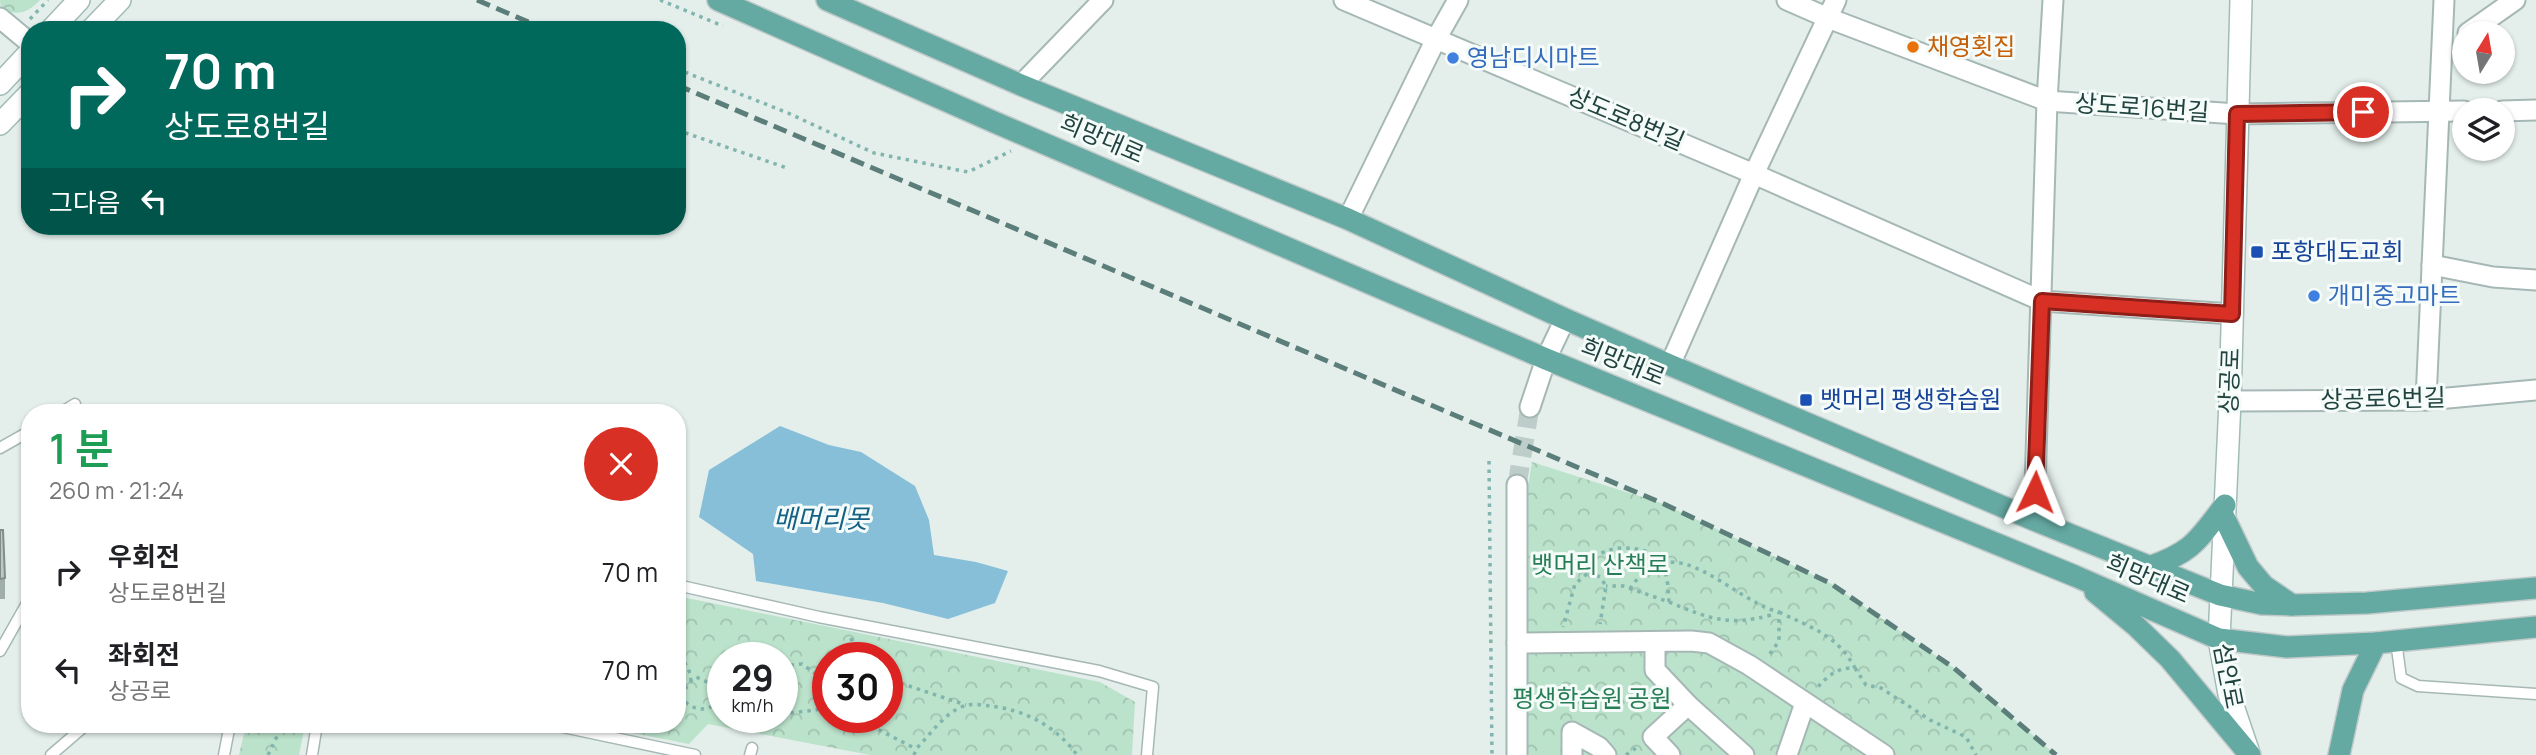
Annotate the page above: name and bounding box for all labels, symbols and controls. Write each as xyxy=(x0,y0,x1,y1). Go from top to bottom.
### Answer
north arrow xyxy=(2452,21,2515,84)
map controls xyxy=(2452,21,2515,161)
place label: 채영횟집 xyxy=(1927,29,2015,62)
text: 70 m xyxy=(164,37,276,104)
marker: 채영횟집 xyxy=(1905,39,1921,55)
place label: 영남디시마트 xyxy=(1467,40,1599,73)
icon: right xyxy=(49,49,140,140)
marker: 영남디시마트 xyxy=(1445,50,1461,66)
street label: 상도로8번길 xyxy=(1563,78,1690,157)
pin xyxy=(2333,82,2393,142)
street label: 상도로16번길 xyxy=(2074,85,2210,128)
icon: arrive xyxy=(2344,93,2382,131)
button: layers xyxy=(2452,98,2515,161)
text: 상도로8번길 xyxy=(164,104,330,148)
street label: 희망대로 xyxy=(1055,105,1150,170)
icon: left xyxy=(135,182,173,220)
text: 그다음 xyxy=(49,184,121,220)
place label: 포항대도교회 xyxy=(2271,234,2403,267)
marker: 포항대도교회 xyxy=(2249,244,2265,260)
place label: 개미중고마트 xyxy=(2328,278,2460,311)
marker: 개미중고마트 xyxy=(2306,288,2322,304)
street label: 희망대로 xyxy=(1576,329,1671,392)
street label: 상공로 xyxy=(2211,347,2246,415)
street label: 상공로6번길 xyxy=(2320,380,2446,415)
place label: 뱃머리 평생학습원 xyxy=(1820,382,2001,415)
marker: 뱃머리 평생학습원 xyxy=(1798,392,1814,408)
text: 1 분 xyxy=(49,419,114,477)
button: close xyxy=(584,427,658,501)
position arrow xyxy=(1998,455,2072,529)
text: 260 m · 21:24 xyxy=(49,474,184,506)
water label: 배머리못 xyxy=(773,500,871,536)
text: 우회전 xyxy=(108,538,180,574)
street label: 희망대로 xyxy=(2101,545,2196,610)
park label: 뱃머리 산책로 xyxy=(1531,547,1669,580)
icon: right xyxy=(49,553,87,591)
text: 70 m xyxy=(602,554,658,590)
text: 상도로8번길 xyxy=(108,576,227,608)
text: 좌회전 xyxy=(108,636,180,672)
street label: 섬안로 xyxy=(2207,640,2252,711)
speed limit sign: 30 xyxy=(812,642,903,733)
icon: left xyxy=(49,651,87,689)
text: 70 m xyxy=(602,652,658,688)
text: 29 xyxy=(731,654,774,702)
text: 상공로 xyxy=(108,674,171,706)
park label: 평생학습원 공원 xyxy=(1512,681,1672,714)
text: km/h xyxy=(732,693,773,717)

